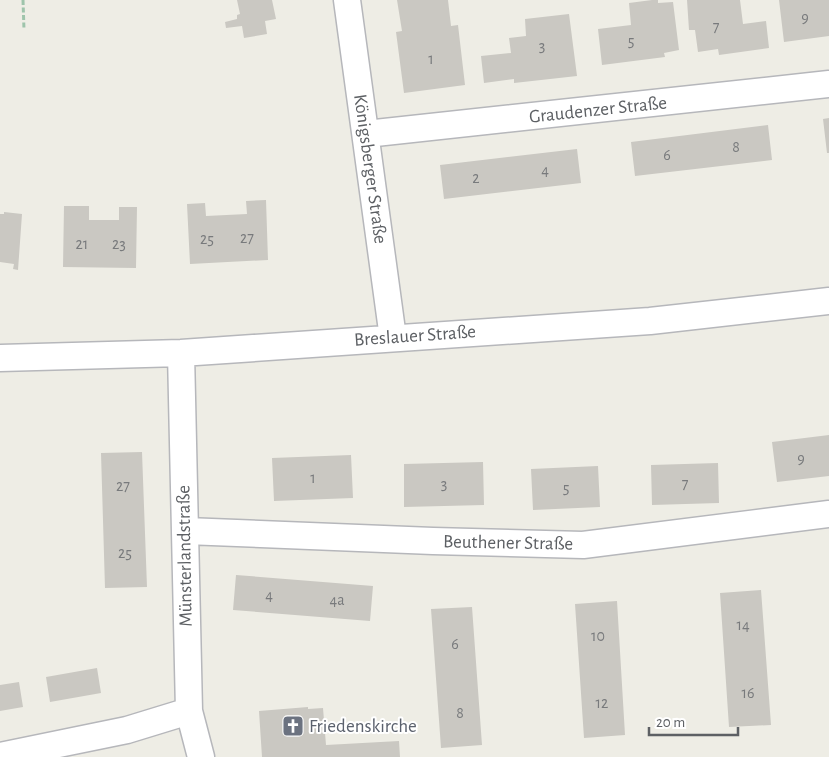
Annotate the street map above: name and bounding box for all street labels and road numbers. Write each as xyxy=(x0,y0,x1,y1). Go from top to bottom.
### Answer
street label: Königsberger Straße xyxy=(350,93,390,245)
street label: Graudenzer Straße xyxy=(528,93,668,127)
street label: Breslauer Straße xyxy=(353,322,477,350)
street label: Münsterlandstraße xyxy=(174,485,196,627)
street label: Beuthener Straße xyxy=(443,532,573,554)

